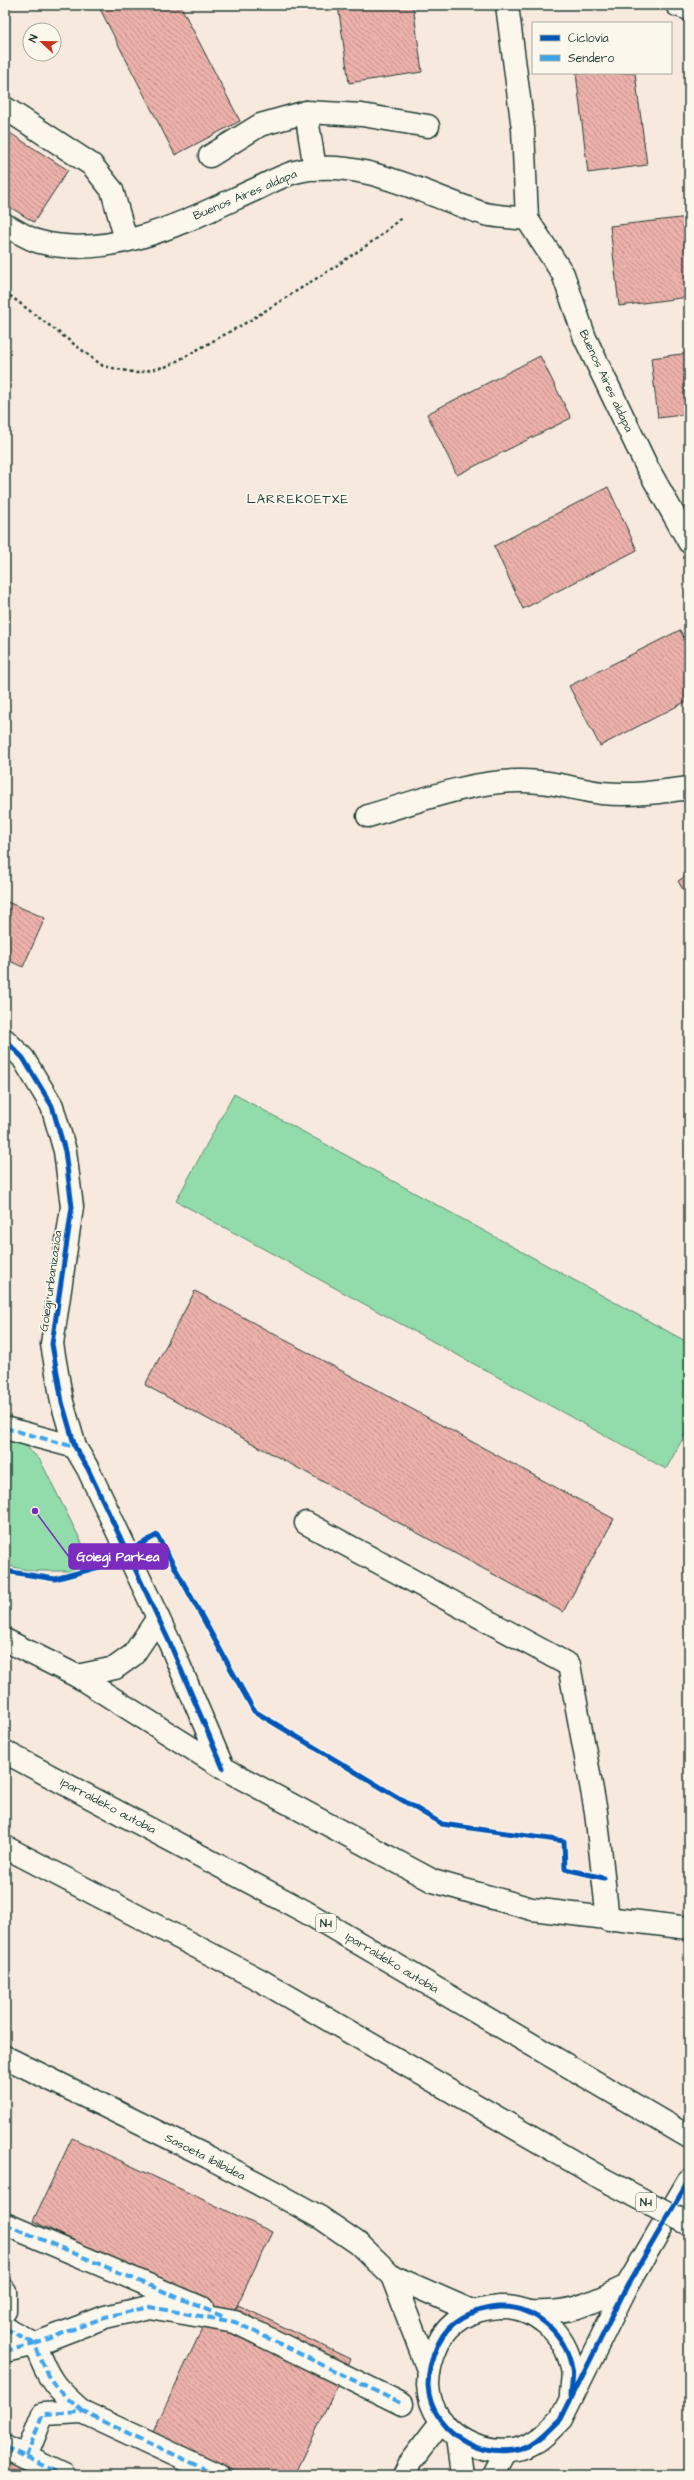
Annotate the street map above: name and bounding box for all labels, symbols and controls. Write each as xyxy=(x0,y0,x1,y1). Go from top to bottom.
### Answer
north arrow xyxy=(22,22,62,62)
legend xyxy=(532,22,672,74)
text: Ciclovía xyxy=(568,30,609,47)
text: N xyxy=(25,32,41,44)
text: Sendero xyxy=(568,50,614,67)
street label: Buenos Aires aldapa xyxy=(191,165,299,225)
street label: Buenos Aires aldapa xyxy=(575,327,637,435)
district label: LARREKOETXE xyxy=(247,490,349,508)
street label: Goiegi urbanizazioa xyxy=(35,1229,68,1333)
callout: Goiegi Parkea xyxy=(69,1544,168,1569)
text: Goiegi Parkea xyxy=(77,1548,160,1568)
street label: Iparraldeko autobia xyxy=(57,1774,159,1838)
road number: N-I xyxy=(316,1914,336,1932)
street label: Iparraldeko autobia xyxy=(342,1928,442,1998)
street label: Sasoeta ibilbidea xyxy=(162,2129,248,2185)
road number: N-I xyxy=(636,2193,656,2211)

